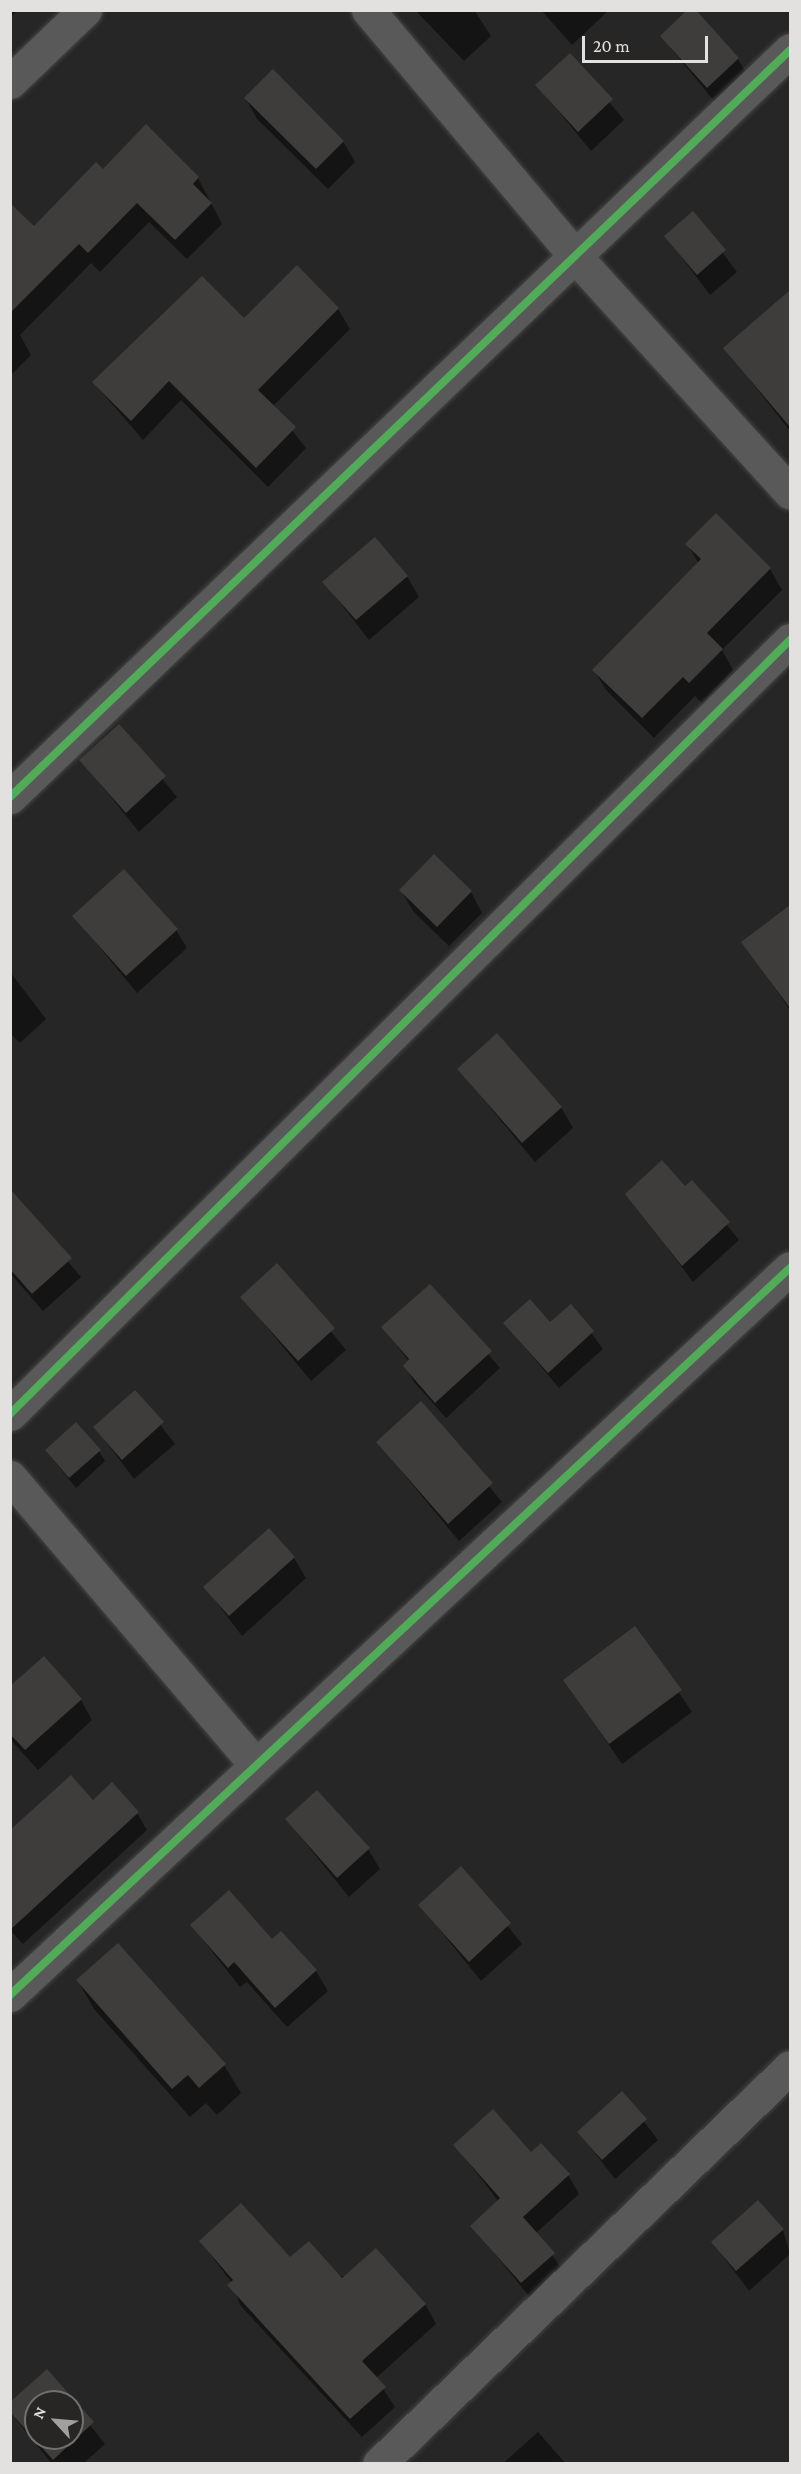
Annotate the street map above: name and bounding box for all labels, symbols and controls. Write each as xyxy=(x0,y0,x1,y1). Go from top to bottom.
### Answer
scale bar xyxy=(585,24,711,62)
text: 20 m xyxy=(593,36,630,56)
north arrow xyxy=(24,2390,84,2450)
text: N xyxy=(29,2404,49,2421)

